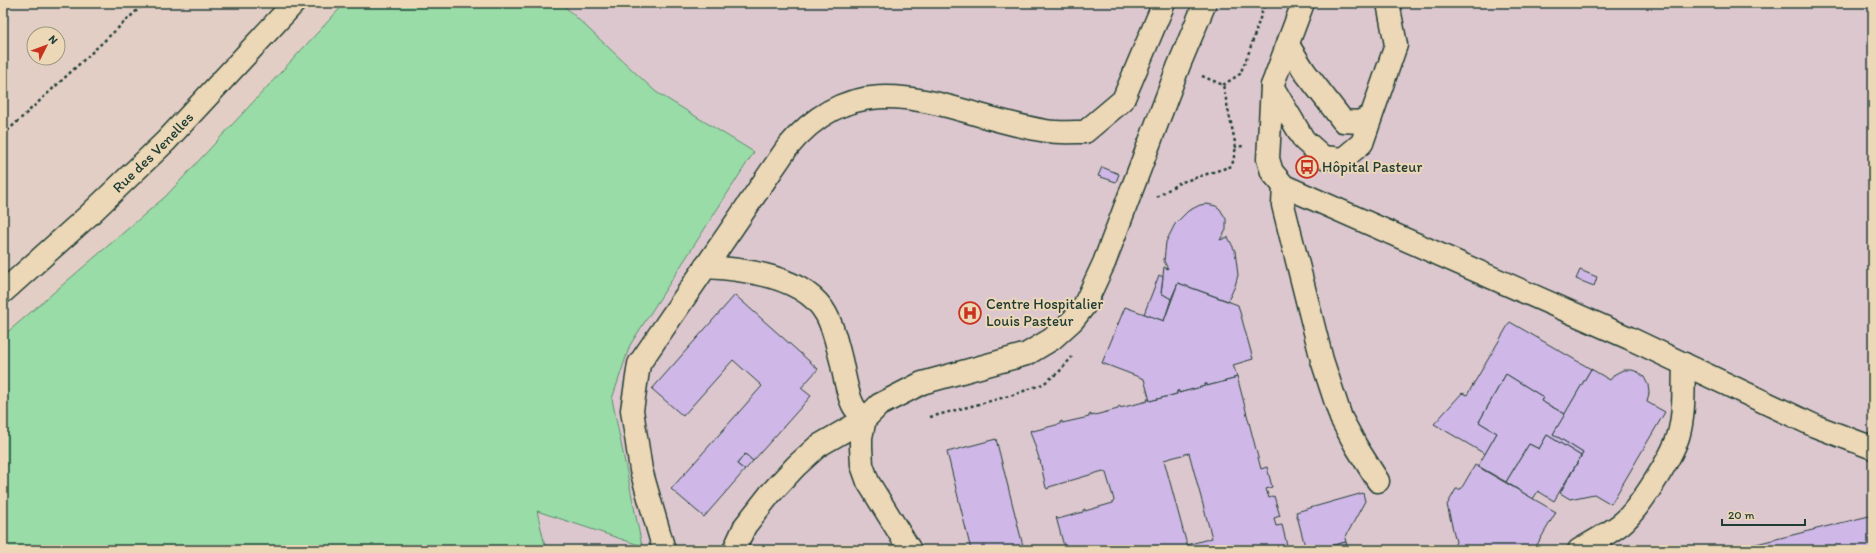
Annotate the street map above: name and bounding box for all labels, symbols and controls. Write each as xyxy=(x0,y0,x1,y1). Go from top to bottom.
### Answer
north arrow xyxy=(26,26,66,66)
text: N xyxy=(46,33,60,47)
street label: Rue des Venelles xyxy=(109,108,197,197)
bus stop icon: Hôpital Pasteur xyxy=(1294,154,1320,180)
place label: Hôpital Pasteur xyxy=(1322,158,1422,176)
place label: Centre Hospitalier Louis Pasteur xyxy=(986,295,1103,330)
hospital icon: Centre Hospitalier Louis Pasteur xyxy=(957,300,983,326)
scale bar xyxy=(1722,501,1805,527)
text: 20 m xyxy=(1728,508,1755,522)

